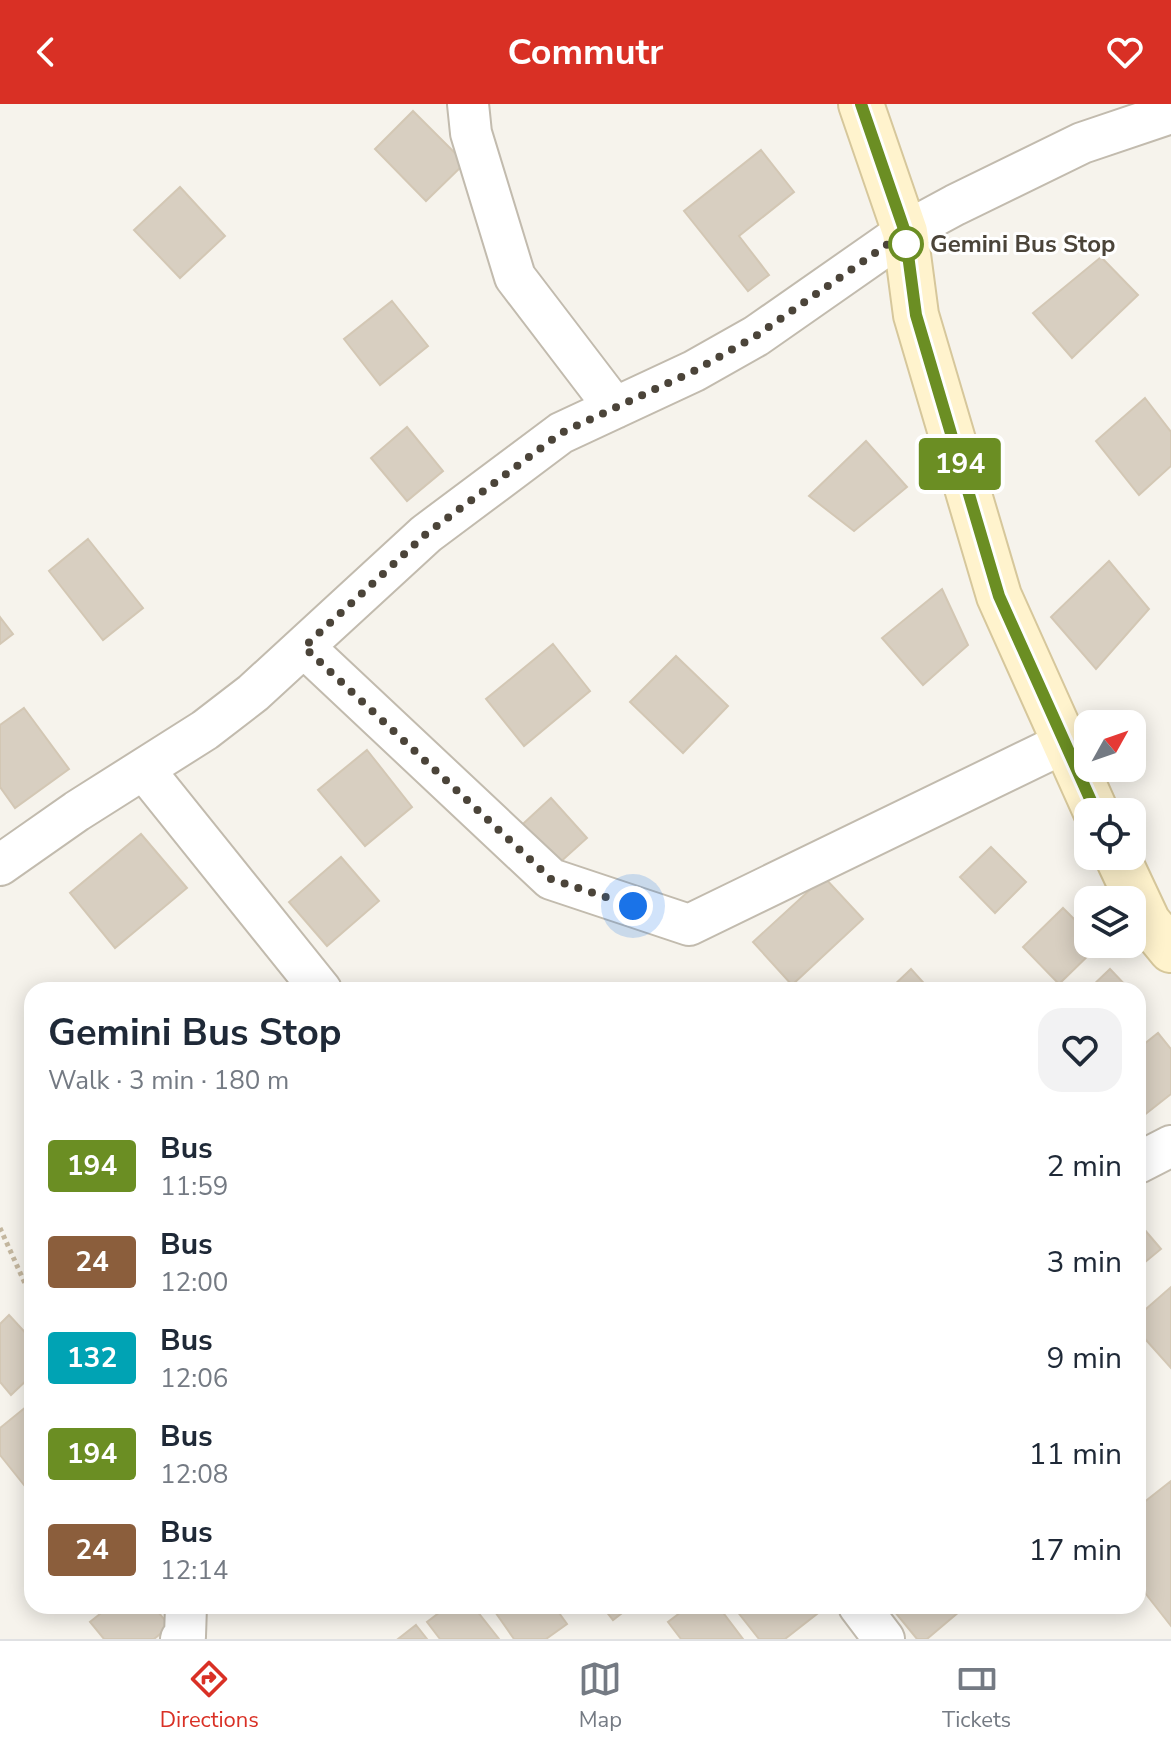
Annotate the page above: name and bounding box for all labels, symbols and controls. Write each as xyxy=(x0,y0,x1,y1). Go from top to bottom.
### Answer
text: Commutr xyxy=(508,28,663,77)
icon: back xyxy=(24,30,68,74)
icon: heart xyxy=(1103,30,1147,74)
marker: Gemini Bus Stop xyxy=(889,227,923,261)
place label: Gemini Bus Stop xyxy=(930,228,1115,260)
line badge: 194 xyxy=(914,438,1006,490)
text: 194 xyxy=(935,445,985,483)
north arrow xyxy=(1074,710,1146,782)
map controls xyxy=(1074,710,1146,958)
button: locate xyxy=(1074,798,1146,870)
your location xyxy=(613,886,653,926)
button: layers xyxy=(1074,886,1146,958)
text: Gemini Bus Stop xyxy=(48,1007,342,1058)
button: heart xyxy=(1038,1008,1122,1092)
text: Walk · 3 min · 180 m xyxy=(48,1063,289,1098)
text: Bus xyxy=(160,1128,213,1169)
text: 2 min xyxy=(1047,1146,1122,1187)
text: 194 xyxy=(67,1147,117,1185)
text: 11:59 xyxy=(160,1169,228,1204)
text: Bus xyxy=(160,1224,213,1265)
text: 3 min xyxy=(1047,1242,1122,1283)
text: 24 xyxy=(75,1243,109,1281)
text: 12:00 xyxy=(160,1265,228,1300)
text: Bus xyxy=(160,1320,213,1361)
text: 9 min xyxy=(1047,1338,1122,1379)
text: 132 xyxy=(67,1339,117,1377)
text: 12:06 xyxy=(160,1361,228,1396)
text: Bus xyxy=(160,1416,213,1457)
text: 11 min xyxy=(1029,1434,1122,1475)
text: 194 xyxy=(67,1435,117,1473)
text: 12:08 xyxy=(160,1457,228,1492)
text: Bus xyxy=(160,1512,213,1553)
text: 17 min xyxy=(1029,1530,1122,1571)
text: 24 xyxy=(75,1531,109,1569)
text: 12:14 xyxy=(160,1553,228,1588)
tab: Directions xyxy=(160,1657,259,1735)
tab: Map xyxy=(578,1657,622,1735)
tab: Tickets xyxy=(942,1657,1011,1735)

